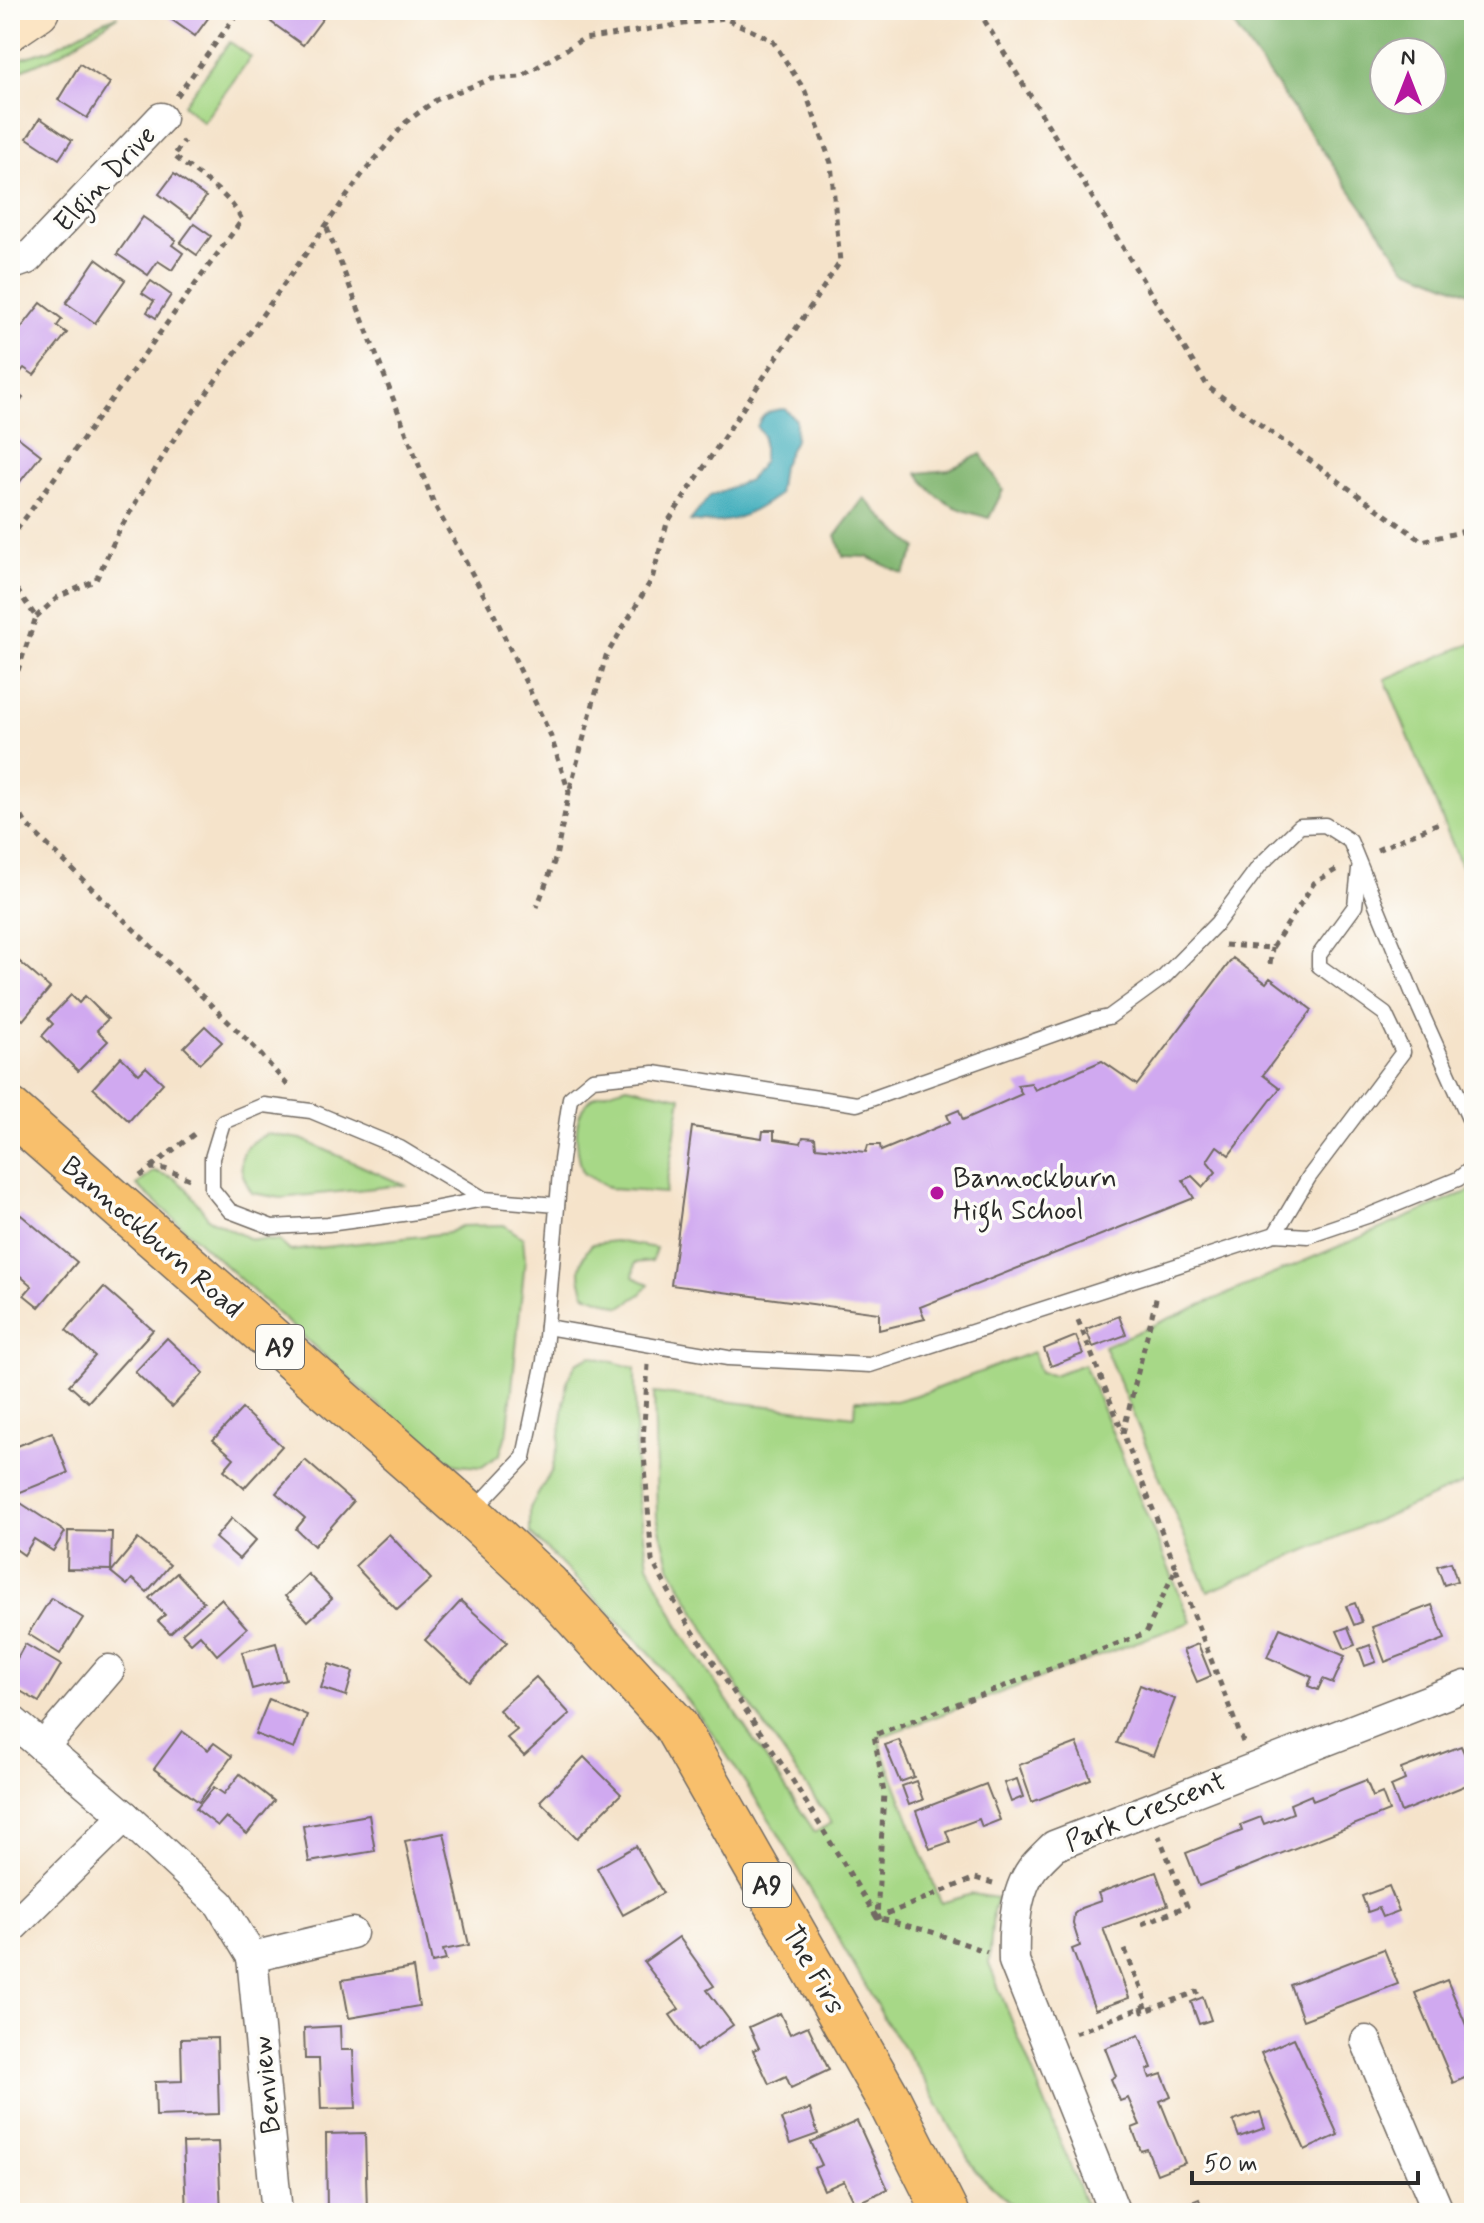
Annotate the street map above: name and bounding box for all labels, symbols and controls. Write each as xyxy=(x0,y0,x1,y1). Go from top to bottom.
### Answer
north arrow xyxy=(1368,36,1448,116)
text: N xyxy=(1401,44,1415,72)
street label: Elgin Drive xyxy=(47,118,167,243)
street label: Bannockburn Road xyxy=(53,1149,250,1327)
place label: Bannockburn High School xyxy=(953,1161,1117,1233)
marker: Bannockburn High School xyxy=(928,1184,946,1202)
road number: A9 xyxy=(256,1325,304,1369)
street label: Park Crescent xyxy=(1060,1763,1232,1861)
road number: A9 xyxy=(743,1863,791,1907)
street label: The Firs xyxy=(773,1919,853,2021)
street label: Benview xyxy=(244,2034,291,2135)
scale bar xyxy=(1192,2135,1418,2185)
text: 50 m xyxy=(1204,2149,1258,2180)

